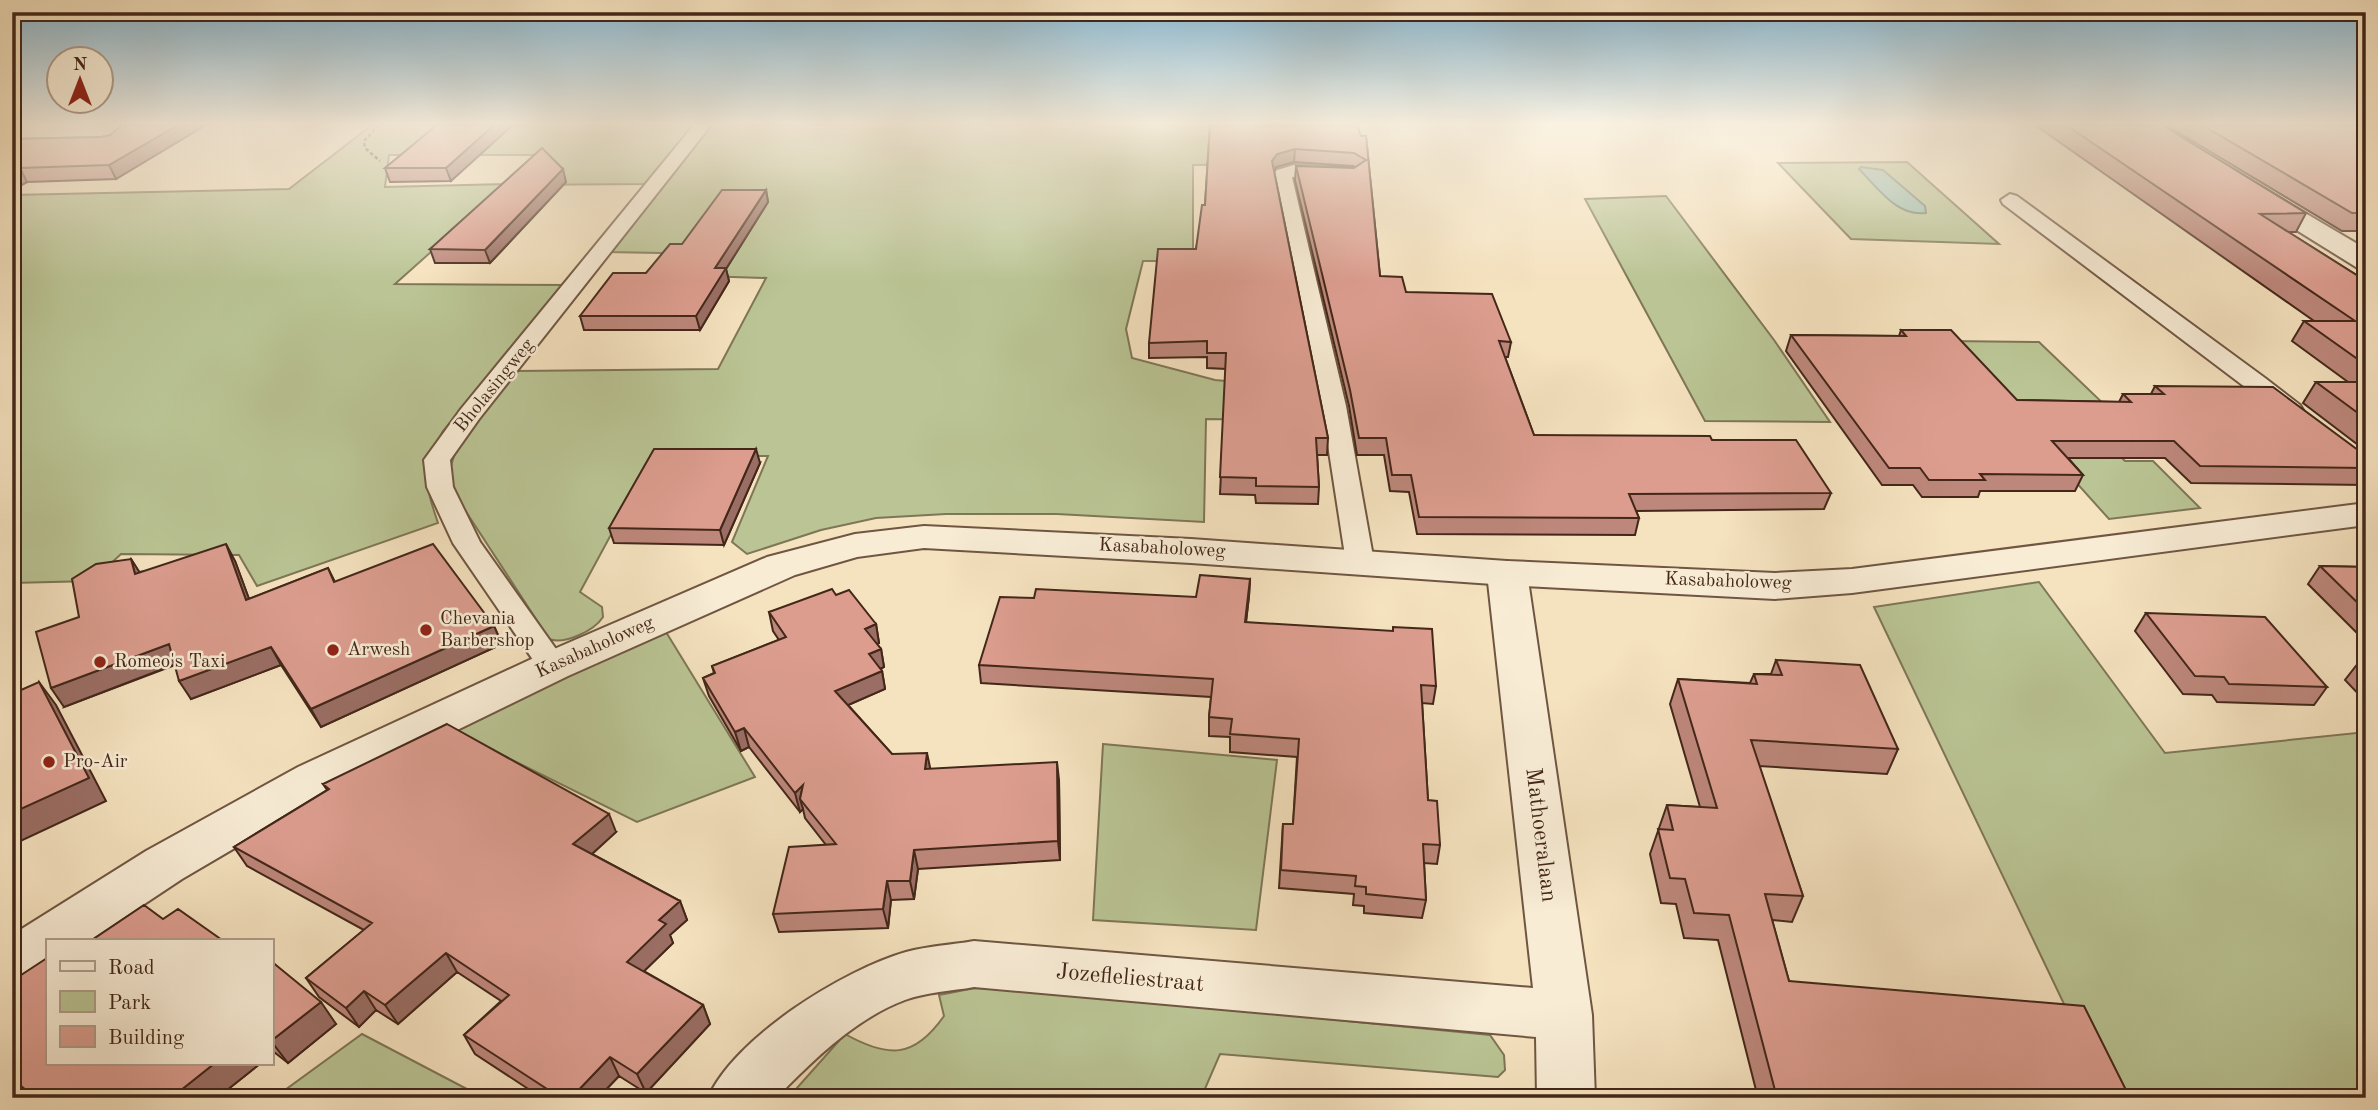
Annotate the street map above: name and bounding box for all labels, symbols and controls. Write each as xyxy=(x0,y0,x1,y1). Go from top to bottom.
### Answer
north arrow xyxy=(46,46,116,116)
text: N xyxy=(73,56,88,75)
street label: Bholasingweg xyxy=(452,335,539,436)
street label: Kasabaholoweg xyxy=(1098,536,1227,562)
street label: Kasabaholoweg xyxy=(1664,570,1793,594)
place label: Chevania Barbershop xyxy=(440,610,534,651)
street label: Kasabaholoweg xyxy=(533,613,658,683)
marker: Chevania Barbershop xyxy=(418,622,434,638)
place label: Arwesh xyxy=(347,641,410,660)
marker: Arwesh xyxy=(325,642,341,658)
place label: Romeo's Taxi xyxy=(114,653,225,672)
marker: Romeo's Taxi xyxy=(92,654,108,670)
place label: Pro-Air xyxy=(63,753,128,772)
marker: Pro-Air xyxy=(41,754,57,770)
street label: Mathoeralaan xyxy=(1521,766,1561,904)
legend xyxy=(46,939,273,1064)
text: Road xyxy=(108,958,155,979)
street label: Jozefleliestraat xyxy=(1055,960,1205,996)
text: Park xyxy=(108,993,151,1014)
text: Building xyxy=(108,1028,185,1049)

